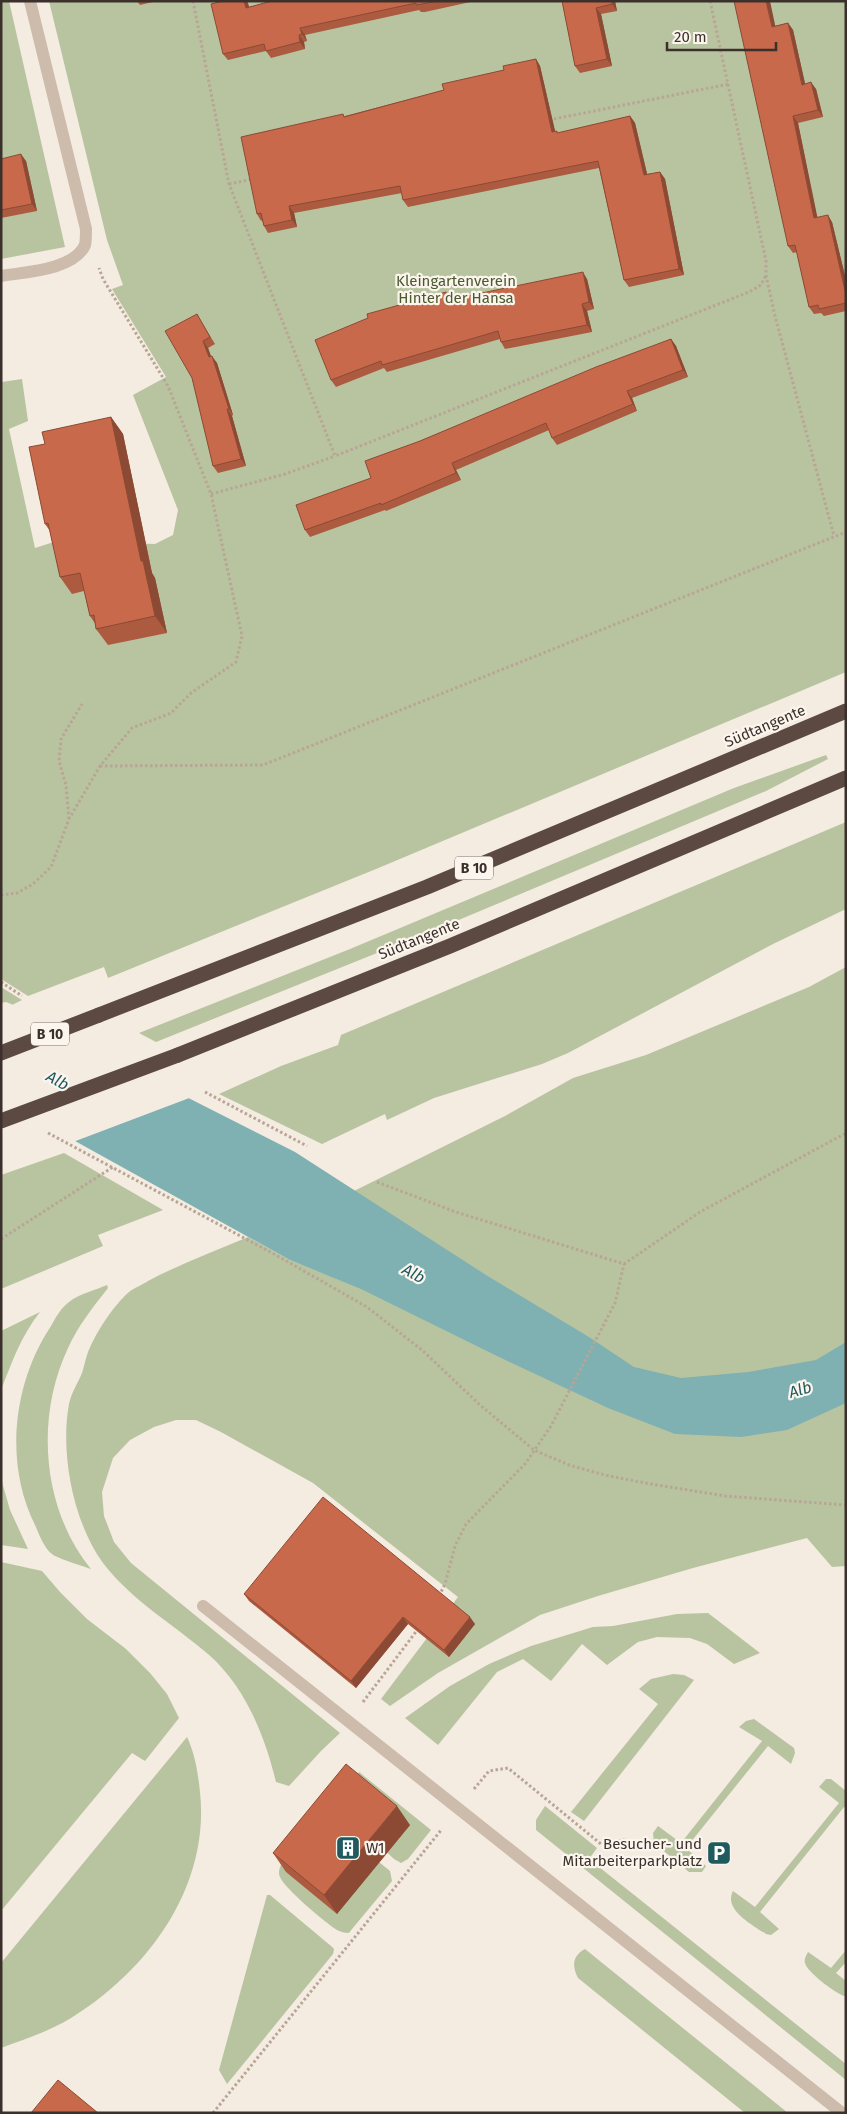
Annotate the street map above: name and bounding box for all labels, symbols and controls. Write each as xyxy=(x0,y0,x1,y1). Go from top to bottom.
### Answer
scale bar xyxy=(667,20,776,52)
text: 20 m xyxy=(674,28,707,46)
park label: Kleingartenverein Hinter der Hansa xyxy=(396,272,516,307)
street label: Südtangente xyxy=(722,701,808,751)
road number: B 10 xyxy=(455,856,493,880)
street label: Südtangente xyxy=(376,915,462,963)
road number: B 10 xyxy=(31,1022,69,1046)
water label: Alb xyxy=(42,1066,72,1094)
water label: Alb xyxy=(398,1259,428,1287)
water label: Alb xyxy=(786,1377,814,1402)
building icon: W1 xyxy=(335,1835,361,1861)
place label: Besucher- und Mitarbeiterparkplatz xyxy=(563,1835,702,1870)
place label: W1 xyxy=(366,1839,385,1857)
parking icon: Besucher- und Mitarbeiterparkplatz xyxy=(706,1840,732,1866)

